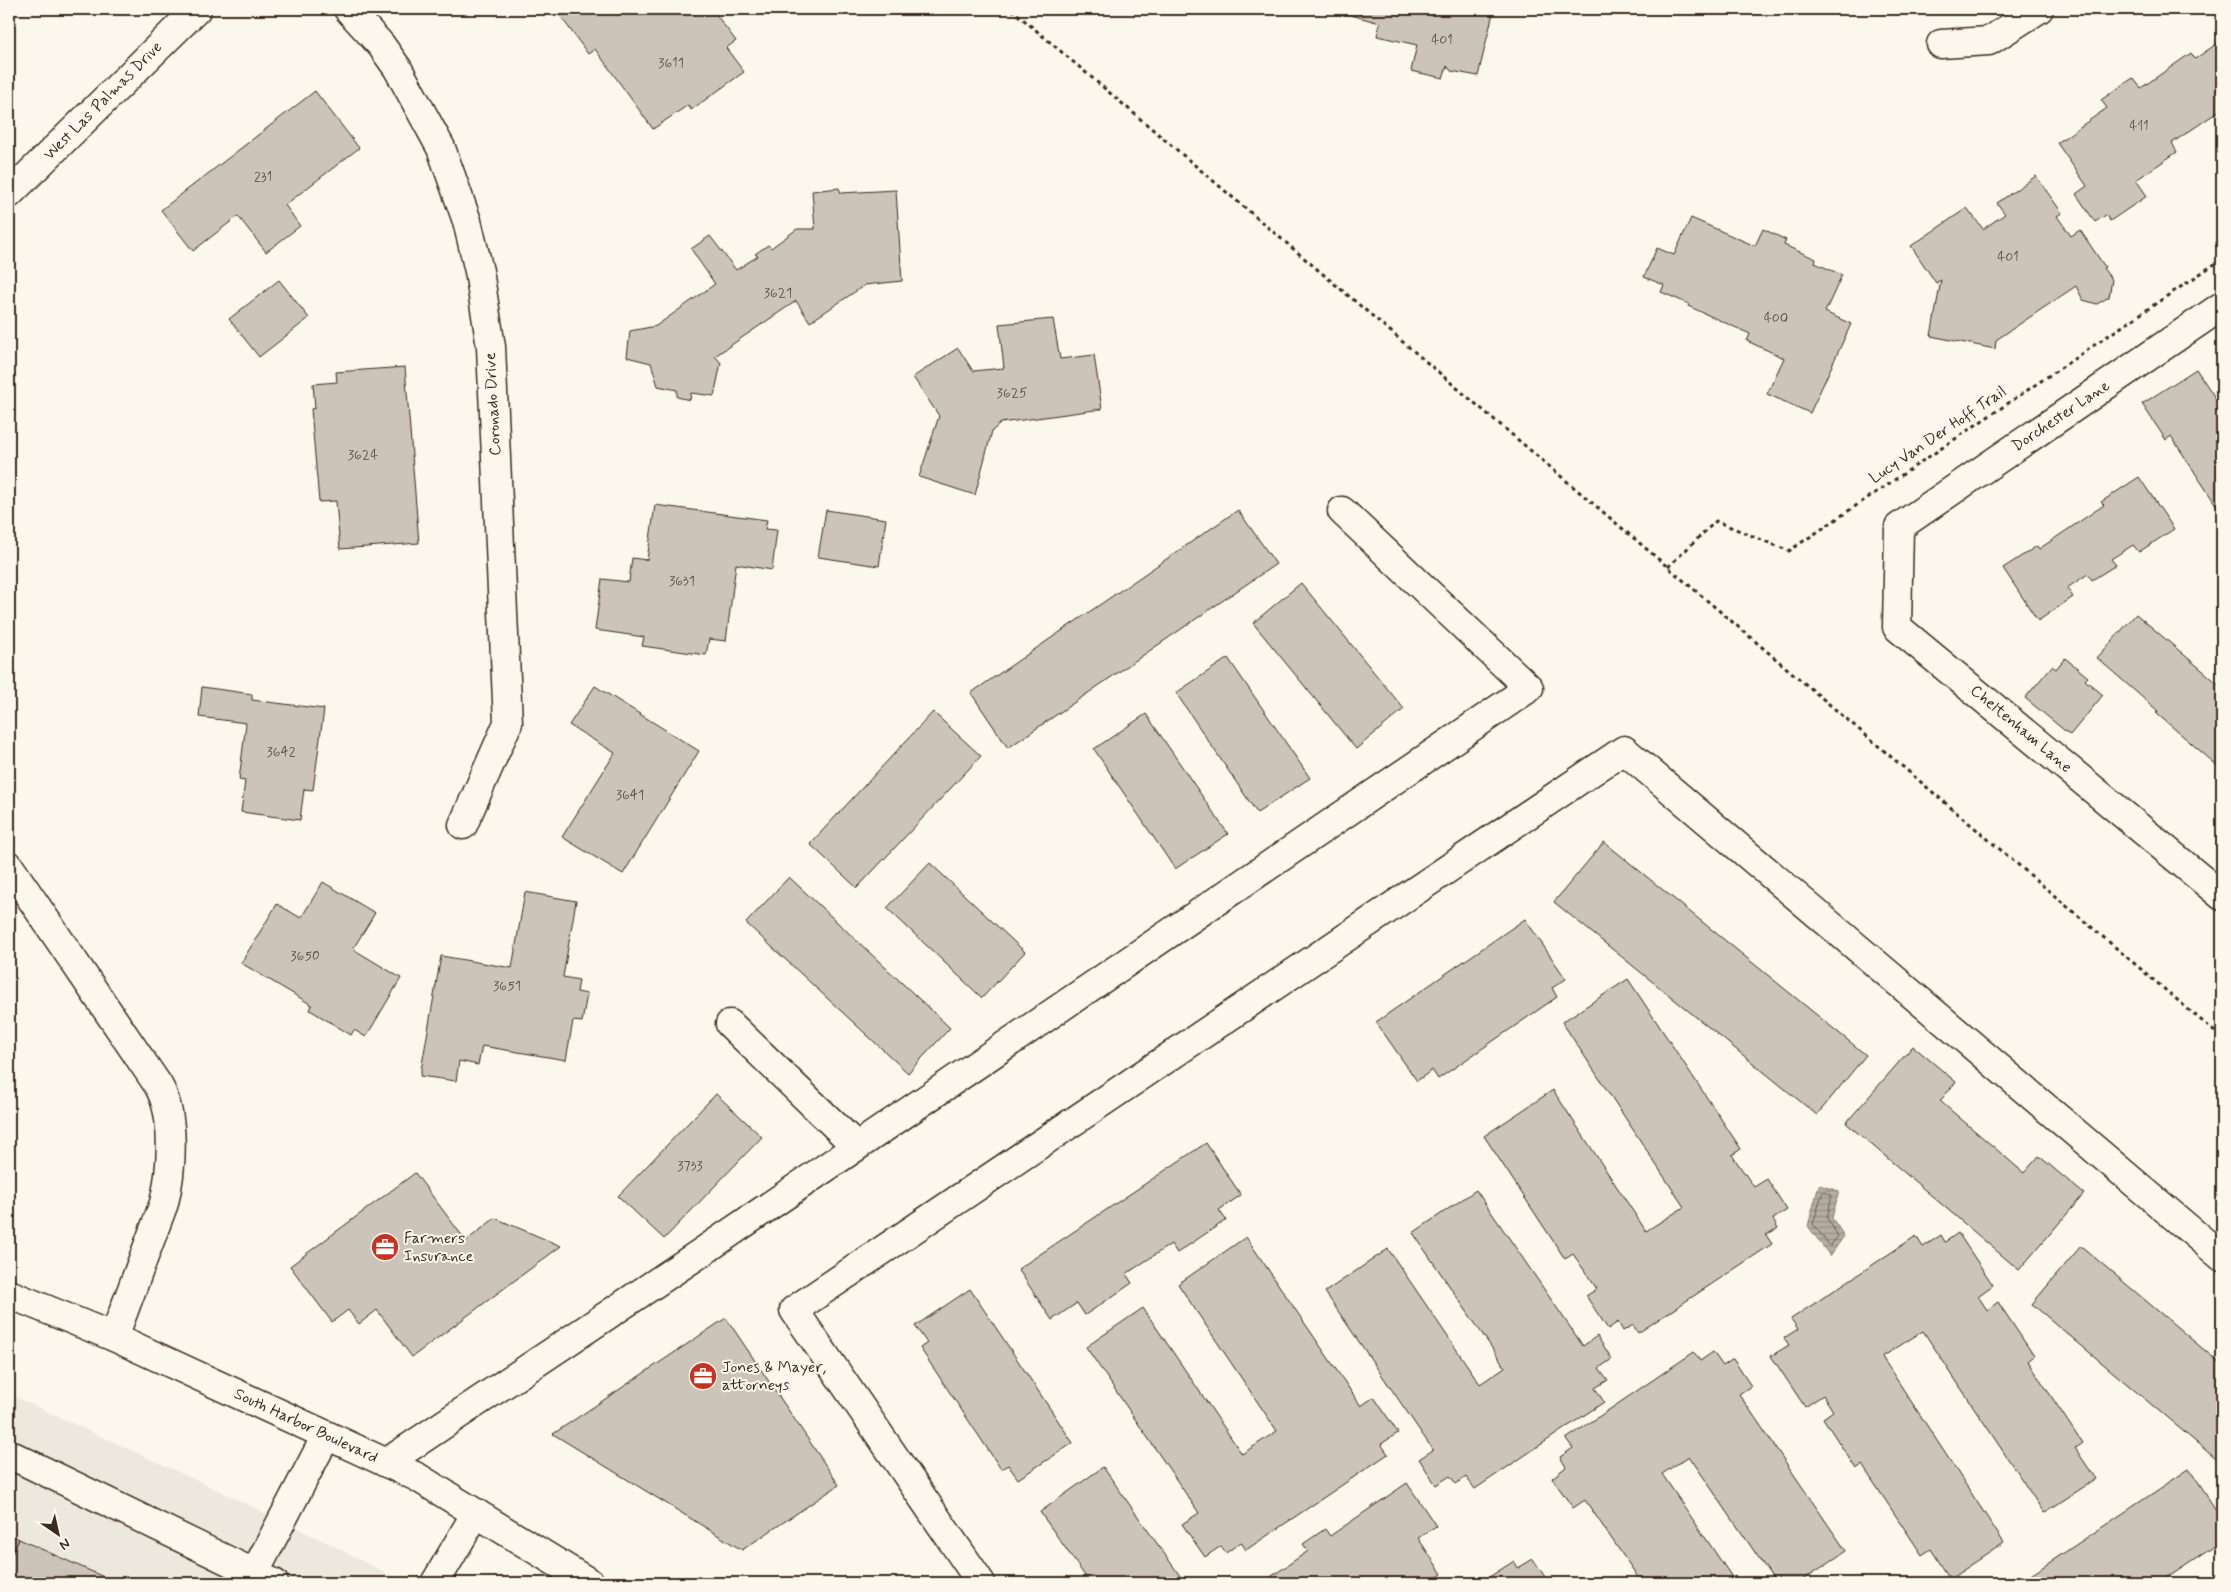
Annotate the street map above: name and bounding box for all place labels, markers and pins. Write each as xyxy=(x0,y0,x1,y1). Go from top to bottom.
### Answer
place label: Farmers Insurance xyxy=(404,1228,474,1267)
office icon: Farmers Insurance xyxy=(370,1232,400,1262)
place label: Jones & Mayer, attorneys xyxy=(722,1357,826,1396)
office icon: Jones & Mayer, attorneys xyxy=(688,1361,718,1391)

